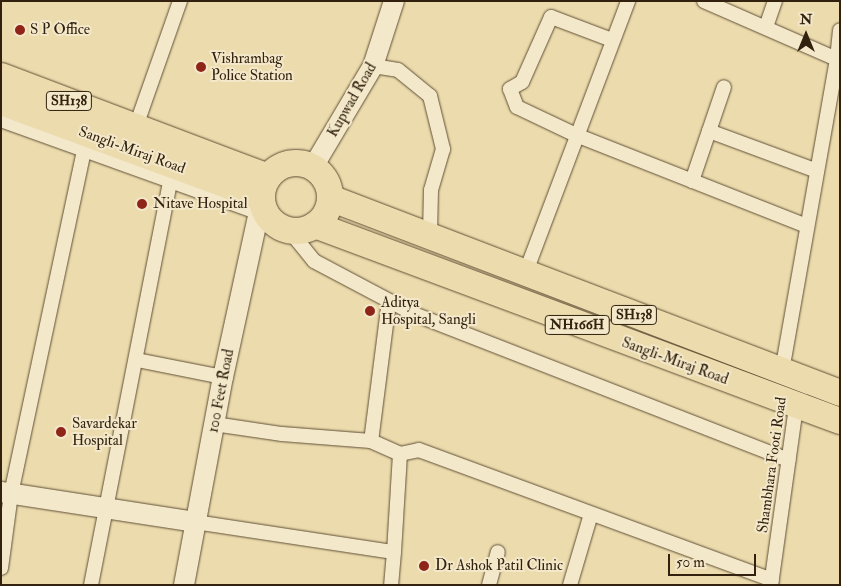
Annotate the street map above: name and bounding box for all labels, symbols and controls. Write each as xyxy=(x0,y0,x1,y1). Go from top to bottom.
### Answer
north arrow xyxy=(781,10,831,60)
text: N xyxy=(800,11,812,28)
place label: S P Office xyxy=(30,21,90,39)
marker: S P Office xyxy=(14,24,26,36)
place label: Vishrambag Police Station xyxy=(211,49,293,84)
street label: Kupwad Road xyxy=(324,60,380,140)
marker: Vishrambag Police Station xyxy=(195,61,207,73)
road number: SH138 xyxy=(45,90,93,112)
street label: Sangli-Miraj Road xyxy=(76,122,188,178)
place label: Nitave Hospital xyxy=(153,195,248,213)
marker: Nitave Hospital xyxy=(135,197,149,211)
place label: Aditya Hospital, Sangli xyxy=(381,293,476,328)
marker: Aditya Hospital, Sangli xyxy=(363,304,377,318)
road number: SH138 xyxy=(610,304,658,326)
road number: NH166H xyxy=(544,314,610,336)
street label: Sangli-Miraj Road xyxy=(619,333,731,389)
street label: 100 Feet Road xyxy=(204,348,238,434)
street label: Shambhara Footi Road xyxy=(754,396,790,534)
place label: Savardekar Hospital xyxy=(72,414,137,449)
marker: Savardekar Hospital xyxy=(54,425,68,439)
scale bar xyxy=(671,544,758,576)
text: 50 m xyxy=(676,553,705,572)
place label: Dr Ashok Patil Clinic xyxy=(435,557,563,575)
marker: Dr Ashok Patil Clinic xyxy=(417,559,431,573)

